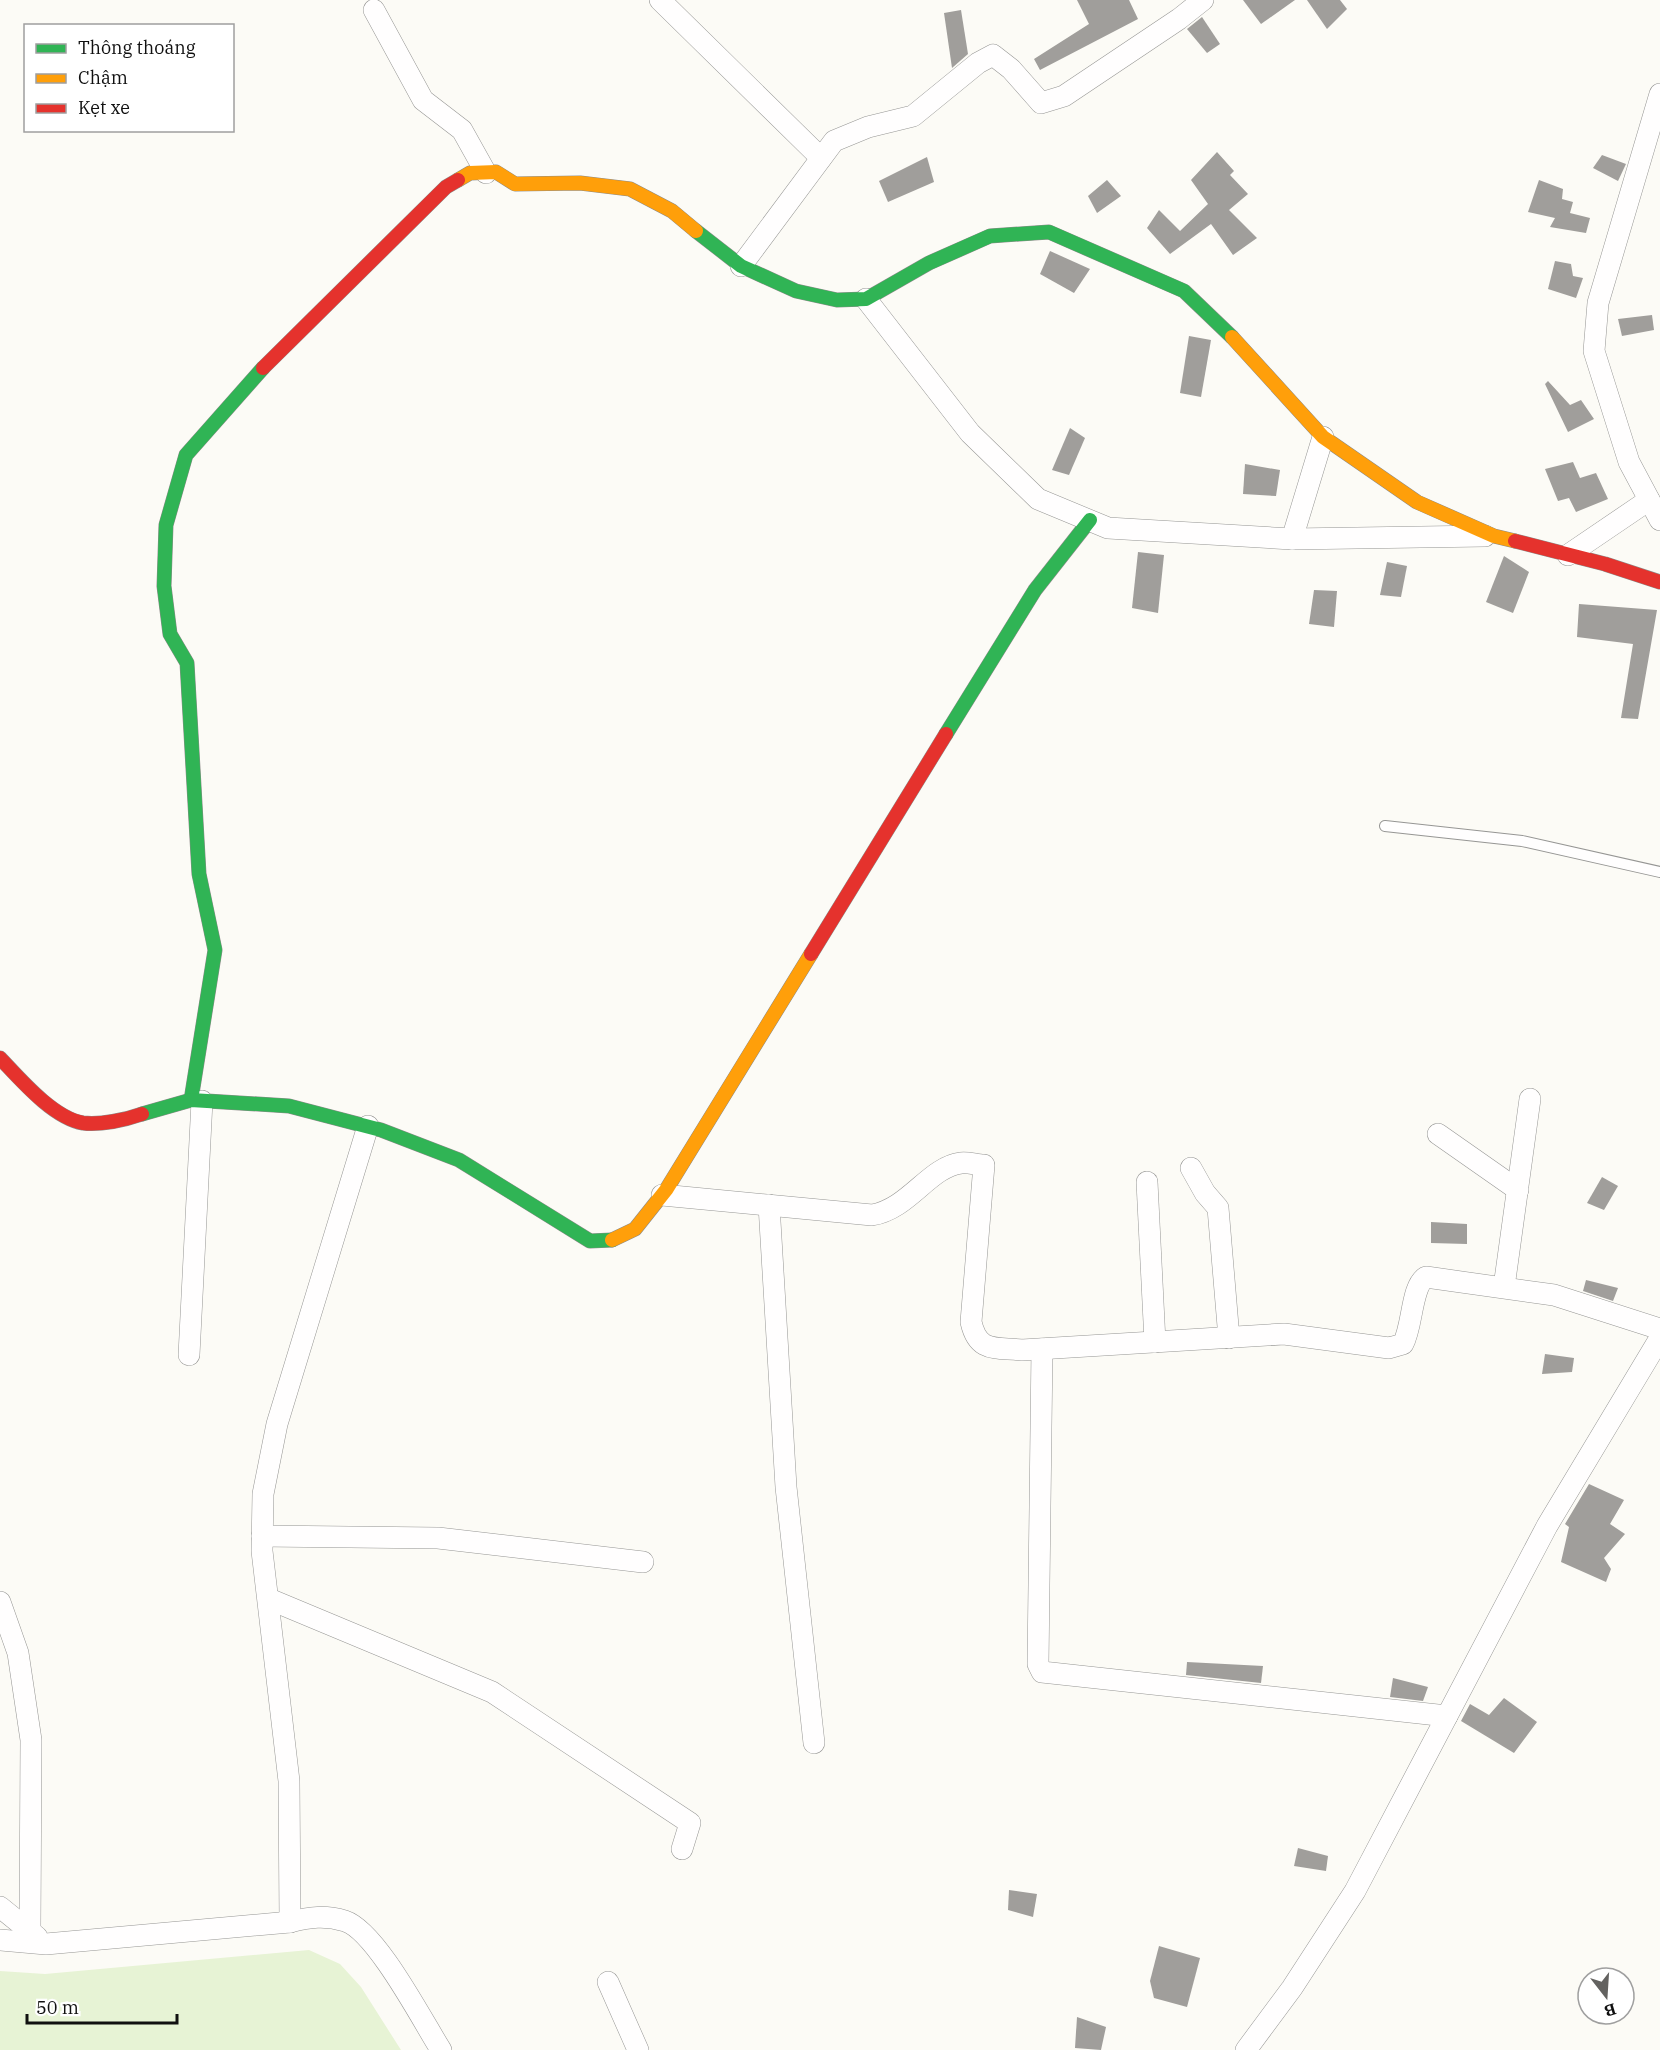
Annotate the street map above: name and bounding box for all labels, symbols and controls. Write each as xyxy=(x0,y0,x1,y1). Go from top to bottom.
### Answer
legend xyxy=(24,24,234,132)
text: Thông thoáng xyxy=(78,36,196,59)
text: Chậm xyxy=(78,66,128,89)
text: Kẹt xe xyxy=(78,96,130,119)
north arrow xyxy=(1576,1966,1636,2026)
scale bar xyxy=(27,1987,177,2025)
text: 50 m xyxy=(36,1996,79,2019)
text: B xyxy=(1602,1999,1619,2022)

